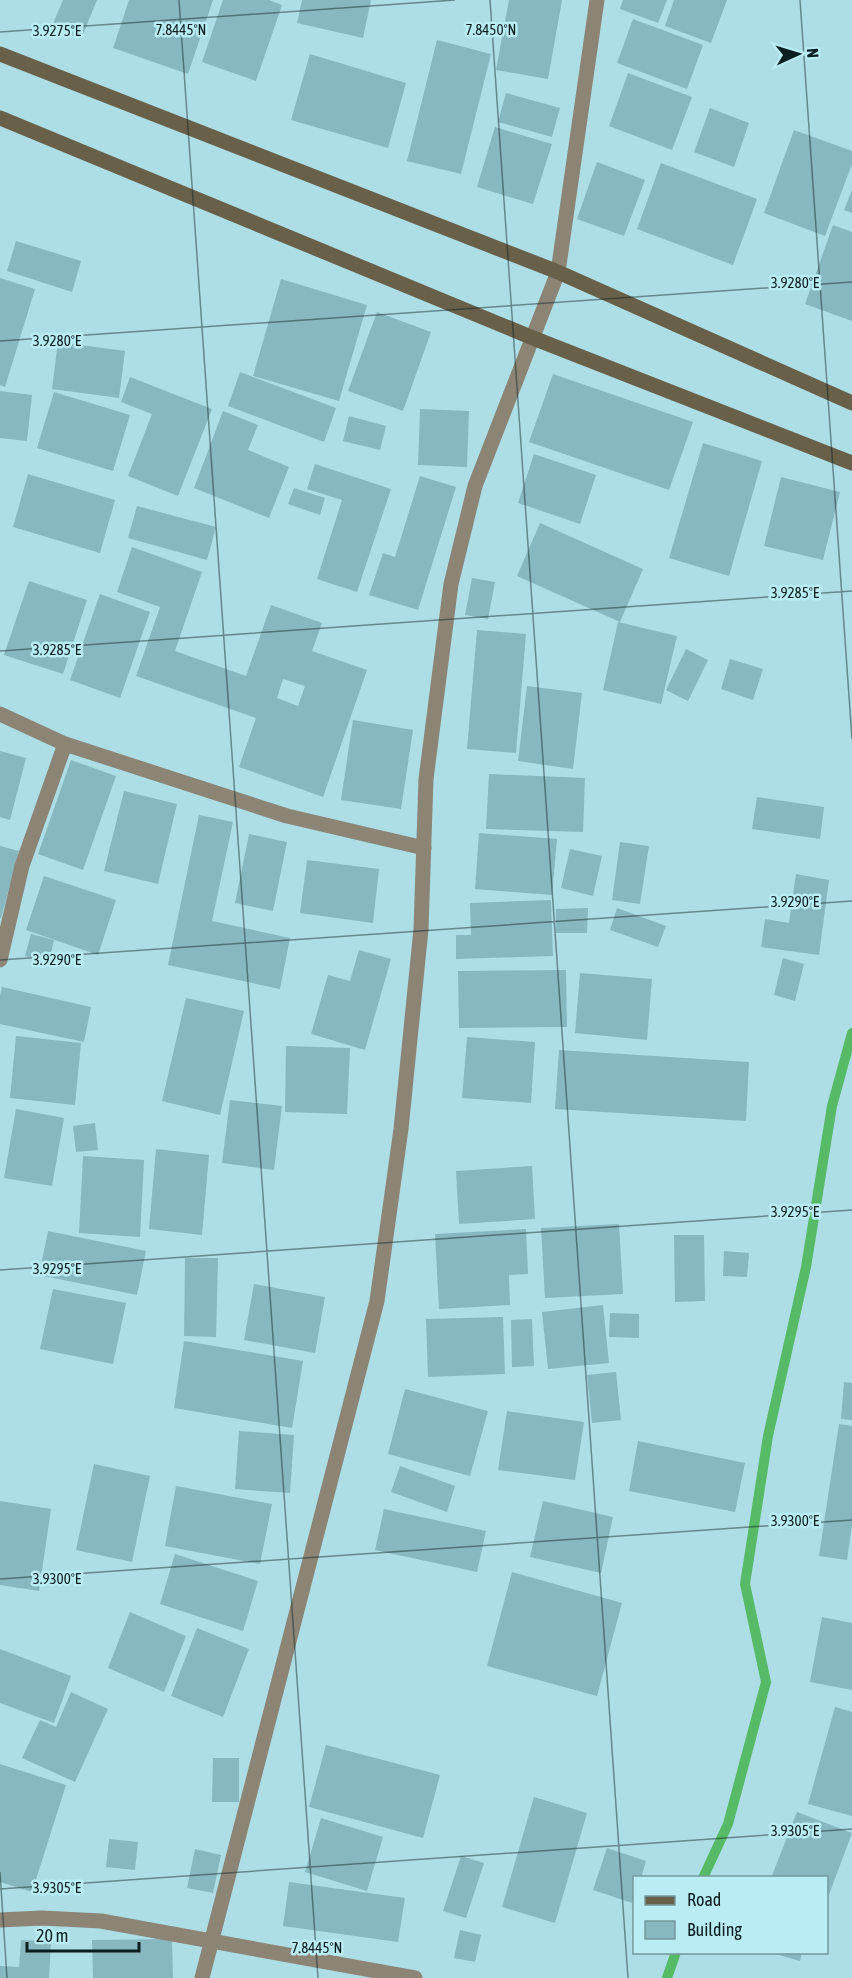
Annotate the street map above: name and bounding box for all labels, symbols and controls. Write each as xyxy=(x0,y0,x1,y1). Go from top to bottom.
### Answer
text: 7.8445°N xyxy=(156,21,206,38)
text: 7.8450°N xyxy=(466,21,516,38)
text: 3.9275°E xyxy=(33,22,82,39)
north arrow xyxy=(768,24,828,84)
text: N xyxy=(804,48,822,58)
text: 3.9280°E xyxy=(771,274,820,291)
text: 3.9280°E xyxy=(33,332,82,349)
text: 3.9285°E xyxy=(771,584,820,601)
text: 3.9285°E xyxy=(33,641,82,658)
text: 3.9290°E xyxy=(771,893,820,910)
text: 3.9290°E xyxy=(33,951,82,968)
text: 3.9295°E xyxy=(771,1203,820,1220)
text: 3.9295°E xyxy=(33,1260,82,1277)
text: 3.9300°E xyxy=(771,1512,820,1529)
text: 3.9300°E xyxy=(33,1570,82,1587)
text: 3.9305°E xyxy=(771,1822,820,1839)
legend xyxy=(633,1876,828,1954)
text: 3.9305°E xyxy=(33,1879,82,1896)
text: Road xyxy=(687,1889,721,1910)
scale bar xyxy=(27,1915,140,1953)
text: Building xyxy=(687,1919,742,1940)
text: 20 m xyxy=(36,1925,68,1946)
text: 7.8445°N xyxy=(292,1939,342,1956)

